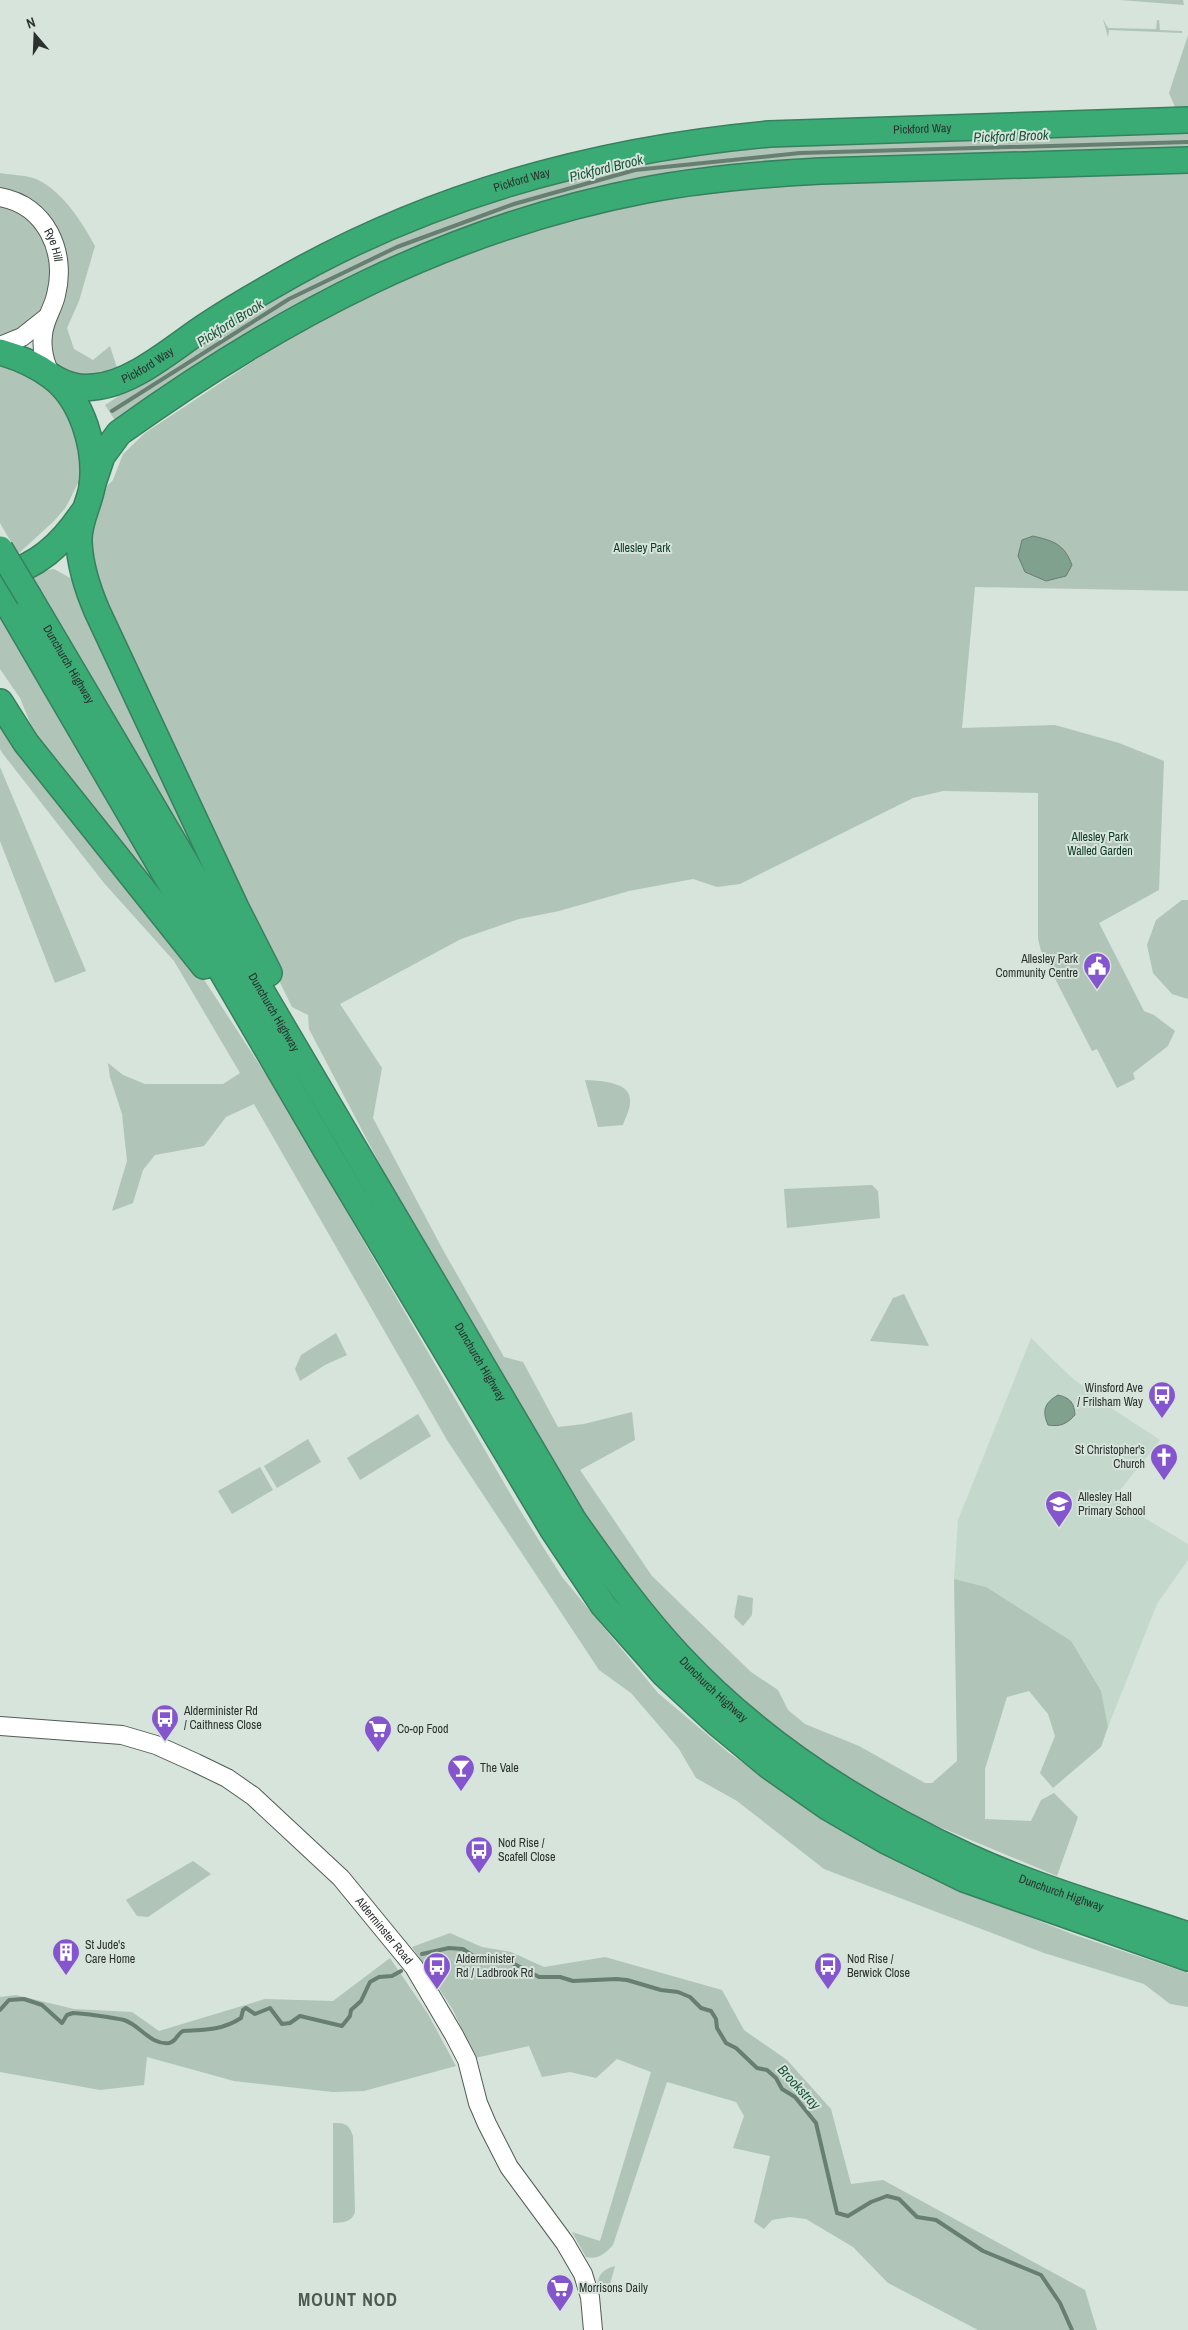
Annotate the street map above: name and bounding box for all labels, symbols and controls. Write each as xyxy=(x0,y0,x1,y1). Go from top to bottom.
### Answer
north arrow xyxy=(10,10,60,60)
text: N xyxy=(24,13,38,33)
street label: Pickford Way xyxy=(893,120,952,138)
water label: Pickford Brook xyxy=(973,126,1050,146)
water label: Pickford Brook xyxy=(567,150,646,186)
street label: Pickford Way xyxy=(492,164,552,196)
street label: Rye Hill xyxy=(40,225,66,263)
water label: Pickford Brook xyxy=(193,295,268,351)
street label: Pickford Way xyxy=(119,343,177,387)
park label: Allesley Park xyxy=(613,540,671,556)
street label: Dunchurch Highway xyxy=(39,622,98,707)
park label: Allesley Park Walled Garden xyxy=(1067,829,1133,859)
place label: Allesley Park Community Centre xyxy=(995,951,1078,981)
public building icon: Allesley Park Community Centre xyxy=(1082,951,1112,990)
street label: Dunchurch Highway xyxy=(244,970,303,1055)
street label: Dunchurch Highway xyxy=(451,1320,510,1404)
place label: Winsford Ave / Frilsham Way xyxy=(1077,1380,1143,1410)
bus stop icon: Winsford Ave / Frilsham Way xyxy=(1147,1380,1177,1419)
place label: St Christopher's Church xyxy=(1075,1442,1145,1472)
church icon: St Christopher's Church xyxy=(1149,1442,1179,1481)
school or university icon: Allesley Hall Primary School xyxy=(1044,1489,1074,1528)
place label: Allesley Hall Primary School xyxy=(1077,1489,1145,1519)
street label: Dunchurch Highway xyxy=(676,1653,751,1726)
bus stop icon: Alderminister Rd / Caithness Close xyxy=(150,1703,180,1742)
place label: Alderminister Rd / Caithness Close xyxy=(183,1703,262,1733)
supermarket icon: Co-op Food xyxy=(363,1714,393,1753)
place label: Co-op Food xyxy=(397,1721,448,1737)
bar icon: The Vale xyxy=(446,1753,476,1792)
place label: The Vale xyxy=(480,1760,519,1776)
bus stop icon: Nod Rise / Scafell Close xyxy=(464,1835,494,1874)
place label: Nod Rise / Scafell Close xyxy=(498,1835,555,1865)
street label: Dunchurch Highway xyxy=(1017,1871,1106,1915)
street label: Alderminster Road xyxy=(351,1893,416,1967)
building icon: St Jude's Care Home xyxy=(51,1937,81,1976)
place label: St Jude's Care Home xyxy=(85,1937,135,1967)
bus stop icon: Alderminister Rd / Ladbrook Rd xyxy=(422,1951,452,1990)
place label: Alderminister Rd / Ladbrook Rd xyxy=(455,1951,533,1981)
bus stop icon: Nod Rise / Berwick Close xyxy=(813,1951,843,1990)
place label: Nod Rise / Berwick Close xyxy=(847,1951,910,1981)
water label: Brookstray xyxy=(774,2061,825,2114)
supermarket icon: Morrisons Daily xyxy=(545,2273,575,2312)
place label: Morrisons Daily xyxy=(579,2280,648,2296)
district label: MOUNT NOD xyxy=(298,2287,398,2312)

